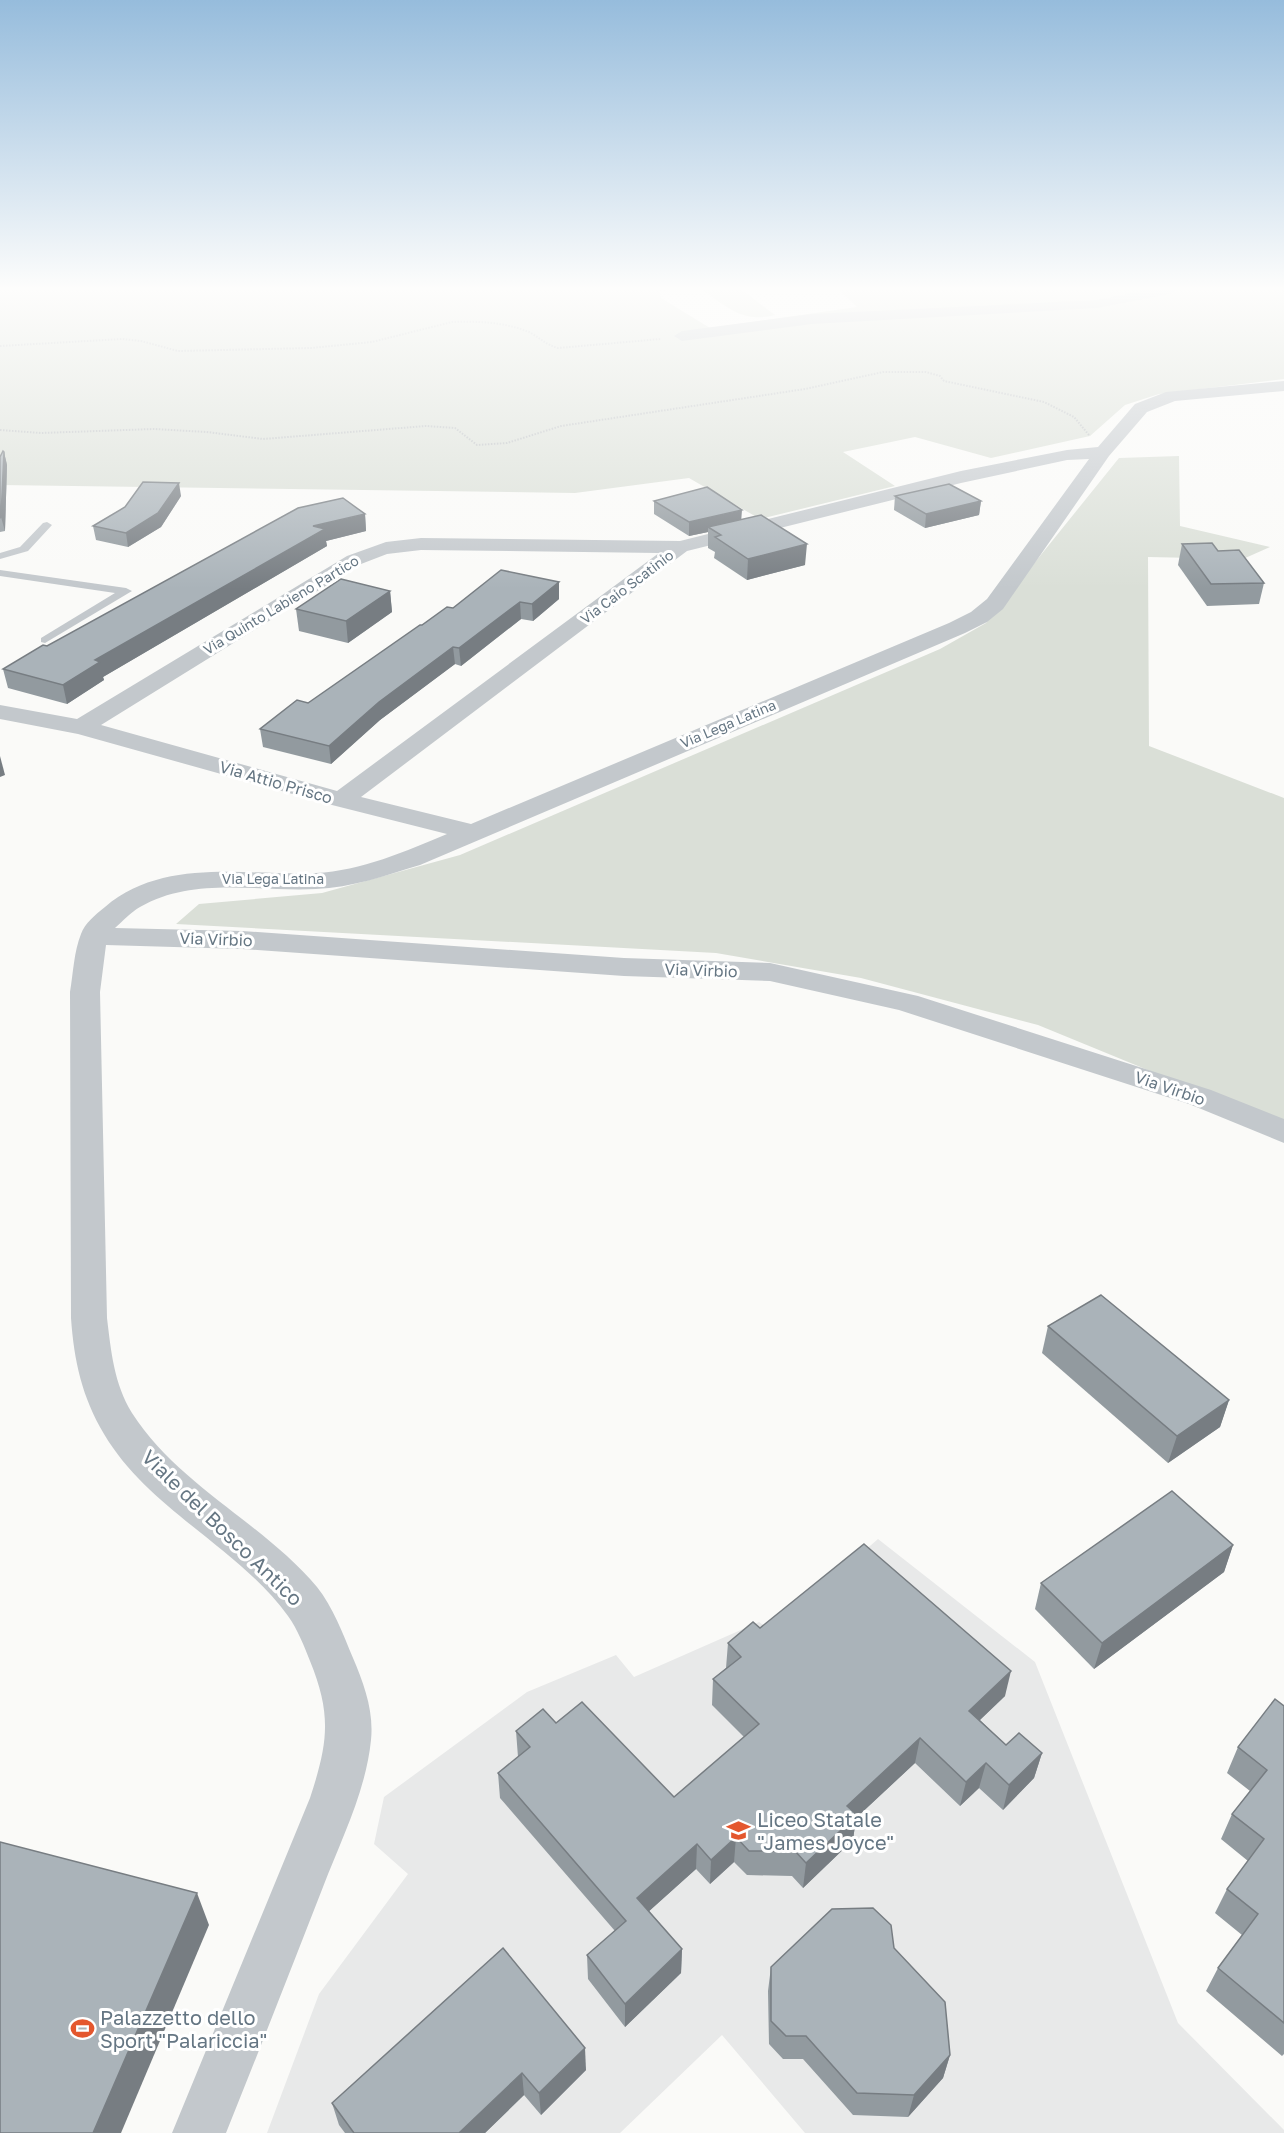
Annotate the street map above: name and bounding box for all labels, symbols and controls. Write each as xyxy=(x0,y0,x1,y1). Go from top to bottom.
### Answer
street label: Via Caio Scatinio xyxy=(577,546,677,627)
street label: Via Quinto Labieno Partico xyxy=(200,551,361,658)
street label: Via Lega Latina xyxy=(677,696,778,751)
street label: Via Attio Prisco xyxy=(217,756,335,808)
street label: Via Lega Latina xyxy=(222,870,324,887)
street label: Via Virbio xyxy=(179,928,253,950)
street label: Via Virbio xyxy=(664,959,738,981)
street label: Via Virbio xyxy=(1132,1067,1208,1109)
street label: Viale del Bosco Antico xyxy=(137,1444,308,1610)
place label: Liceo Statale "James Joyce" xyxy=(757,1807,894,1854)
school or university icon: Liceo Statale "James Joyce" xyxy=(726,1818,752,1844)
place label: Palazzetto dello Sport "Palariccia" xyxy=(100,2005,267,2052)
sports icon: Palazzetto dello Sport "Palariccia" xyxy=(69,2016,95,2042)

